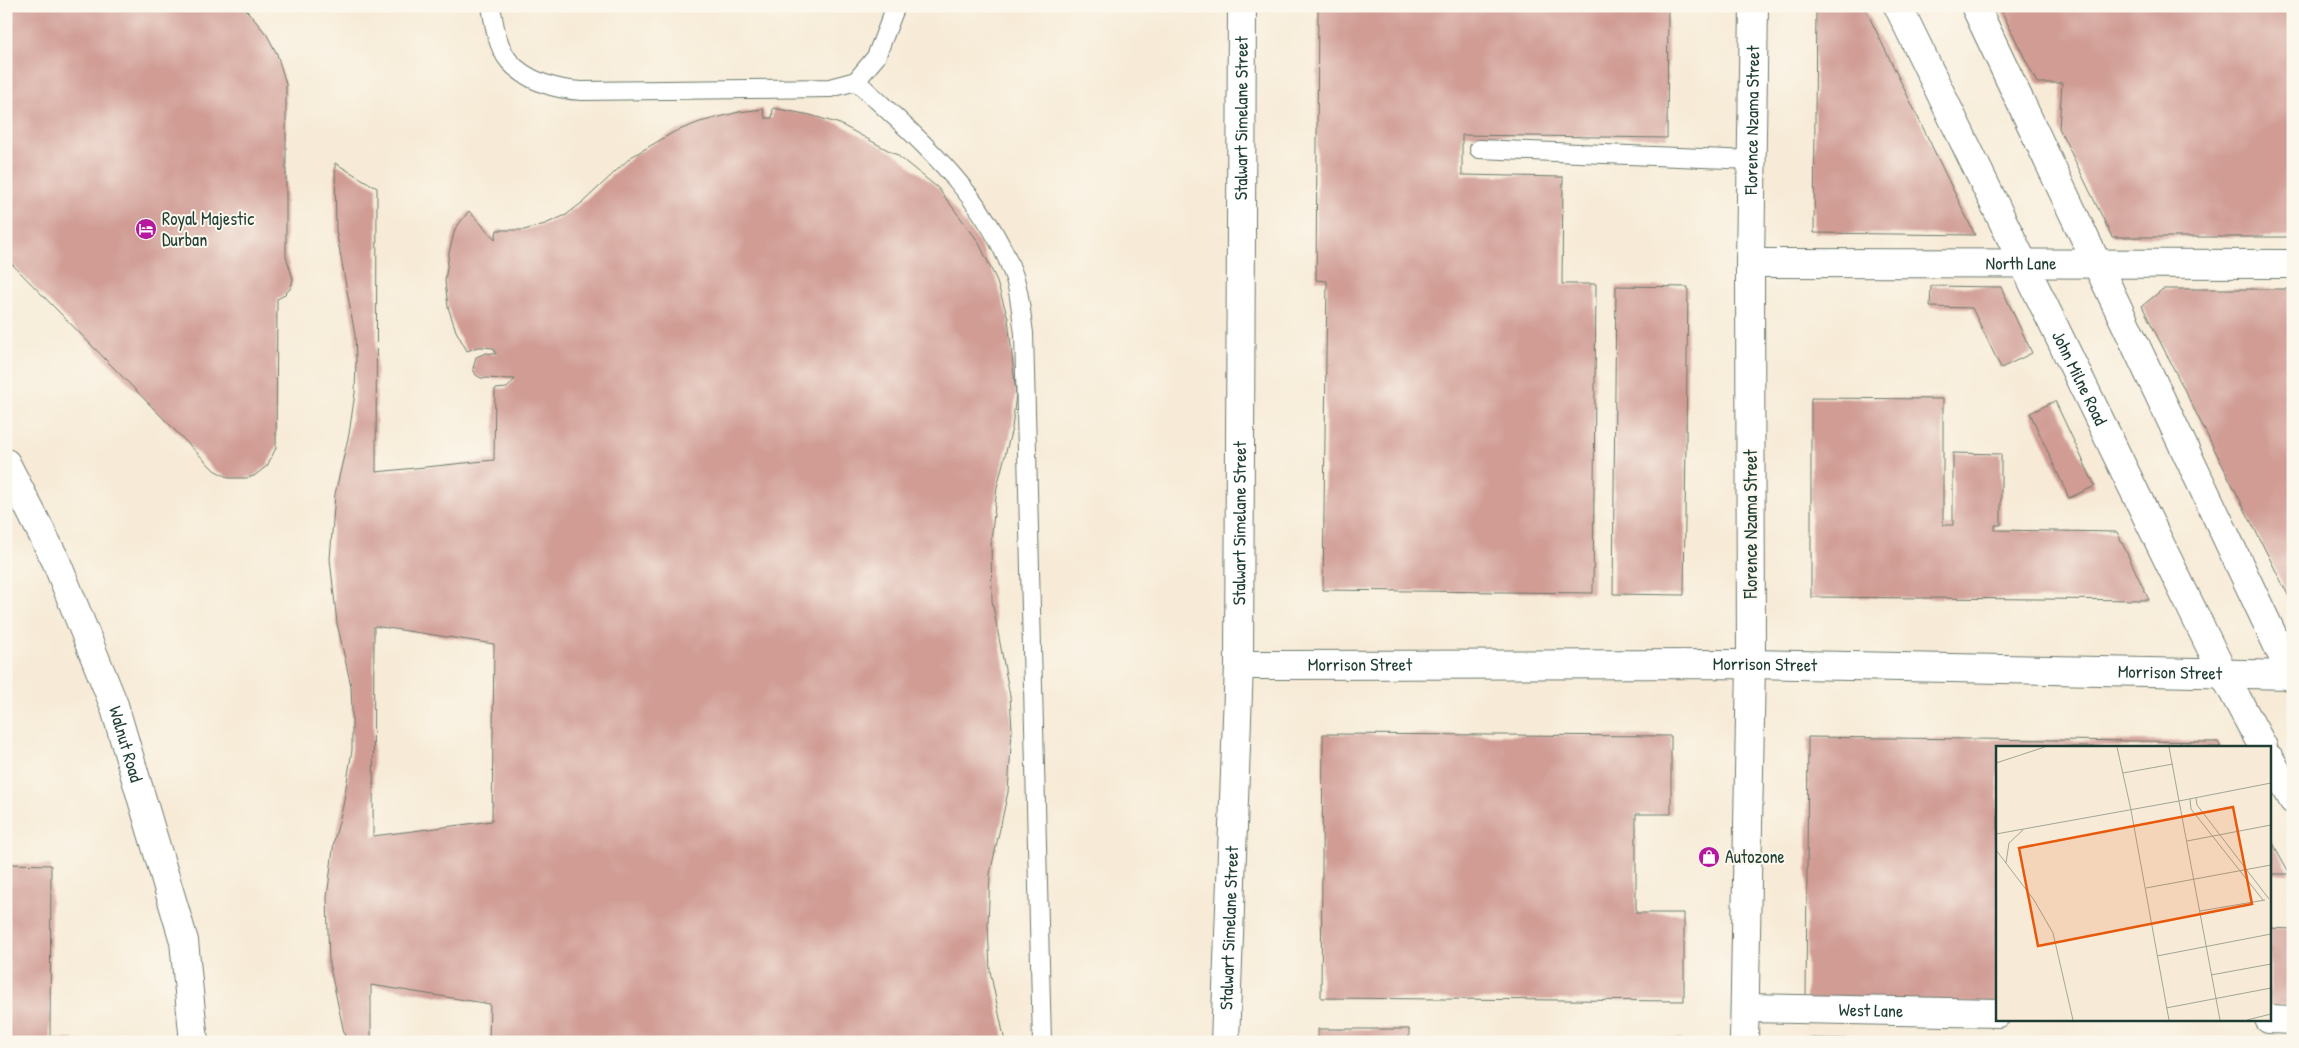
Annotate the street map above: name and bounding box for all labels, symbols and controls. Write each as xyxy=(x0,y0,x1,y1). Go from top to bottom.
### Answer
street label: Stalwart Simelane Street xyxy=(1228,35,1254,200)
street label: Florence Nzama Street xyxy=(1738,45,1765,196)
place label: Royal Majestic Durban xyxy=(162,206,254,252)
hotel icon: Royal Majestic Durban xyxy=(134,217,158,241)
street label: North Lane xyxy=(1986,250,2056,276)
street label: John Milne Road xyxy=(2046,326,2113,429)
street label: Stalwart Simelane Street xyxy=(1226,440,1252,605)
street label: Florence Nzama Street xyxy=(1738,449,1763,600)
street label: Morrison Street xyxy=(1713,651,1818,677)
street label: Morrison Street xyxy=(1308,652,1413,677)
street label: Morrison Street xyxy=(2118,658,2223,686)
street label: Walnut Road xyxy=(103,703,149,785)
inset map xyxy=(1996,746,2272,1020)
place label: Autozone xyxy=(1725,844,1785,869)
street label: Stalwart Simelane Street xyxy=(1213,845,1244,1010)
shop icon: Autozone xyxy=(1697,845,1721,869)
street label: West Lane xyxy=(1838,997,1904,1023)

